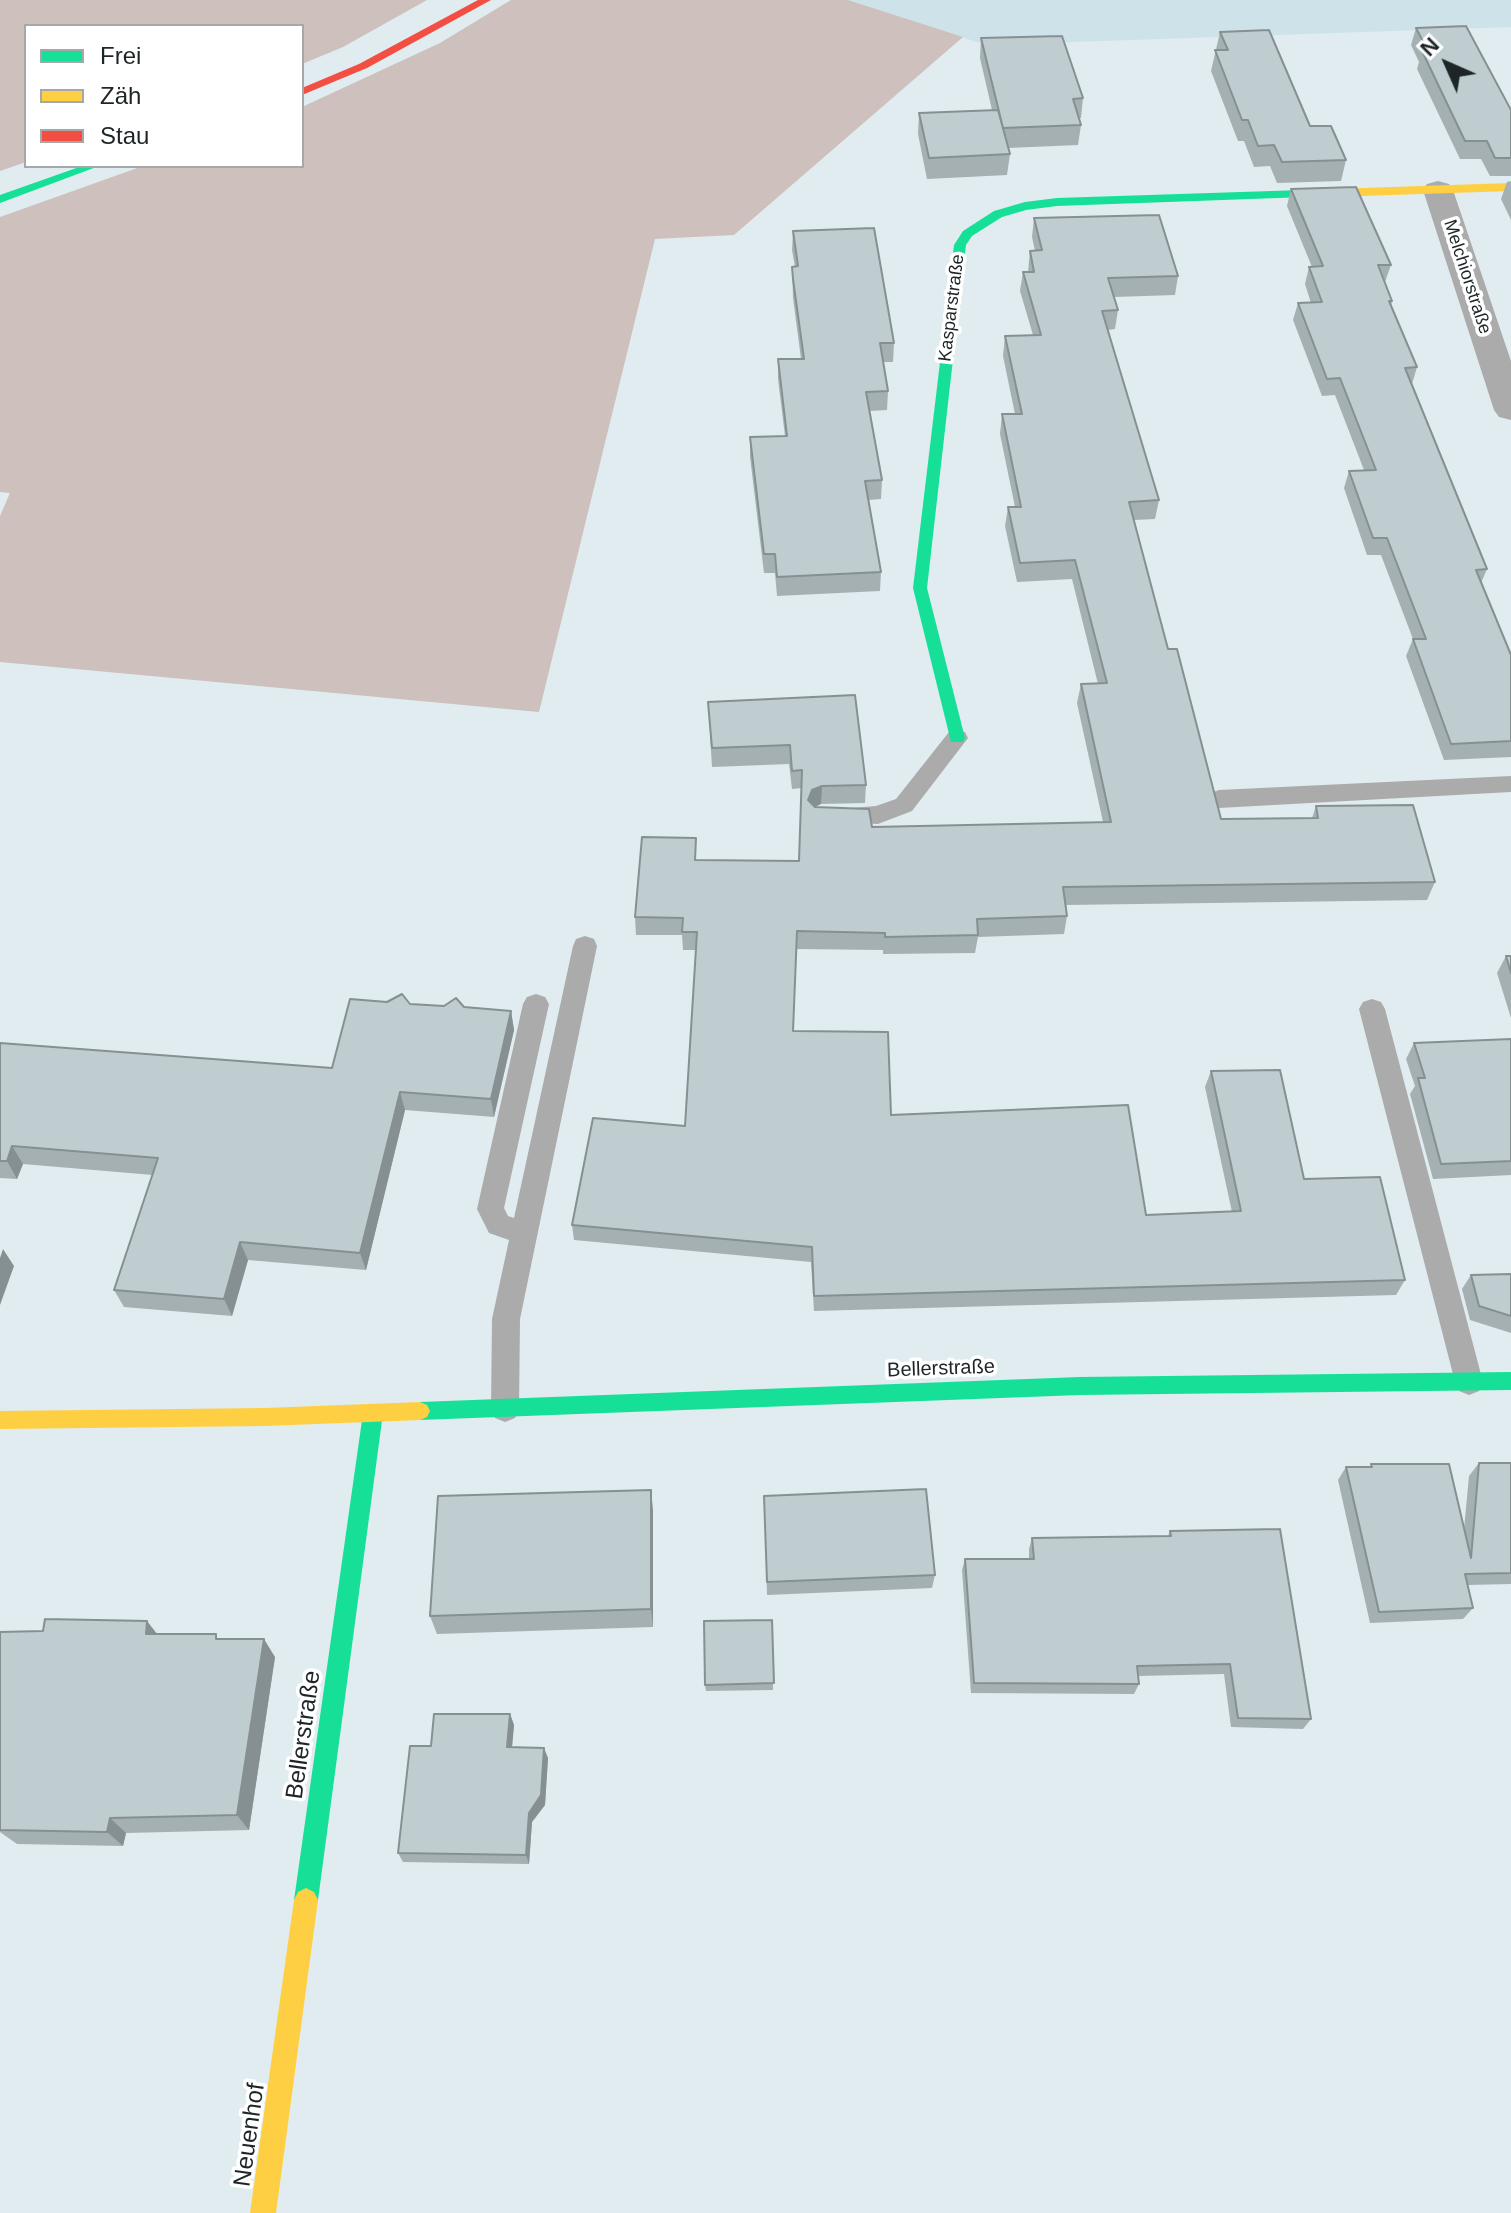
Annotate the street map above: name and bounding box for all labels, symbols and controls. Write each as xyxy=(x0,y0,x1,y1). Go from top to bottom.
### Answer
legend xyxy=(24,24,304,168)
north arrow xyxy=(1407,24,1487,104)
text: N xyxy=(1415,32,1444,61)
text: Frei xyxy=(100,42,141,69)
text: Zäh xyxy=(100,82,141,109)
text: Stau xyxy=(100,122,149,149)
street label: Melchiorstraße xyxy=(1438,217,1496,337)
street label: Kasparstraße xyxy=(935,253,969,363)
street label: Bellerstraße xyxy=(887,1355,995,1383)
street label: Bellerstraße xyxy=(281,1669,327,1801)
street label: Neuenhof xyxy=(228,2081,272,2189)

